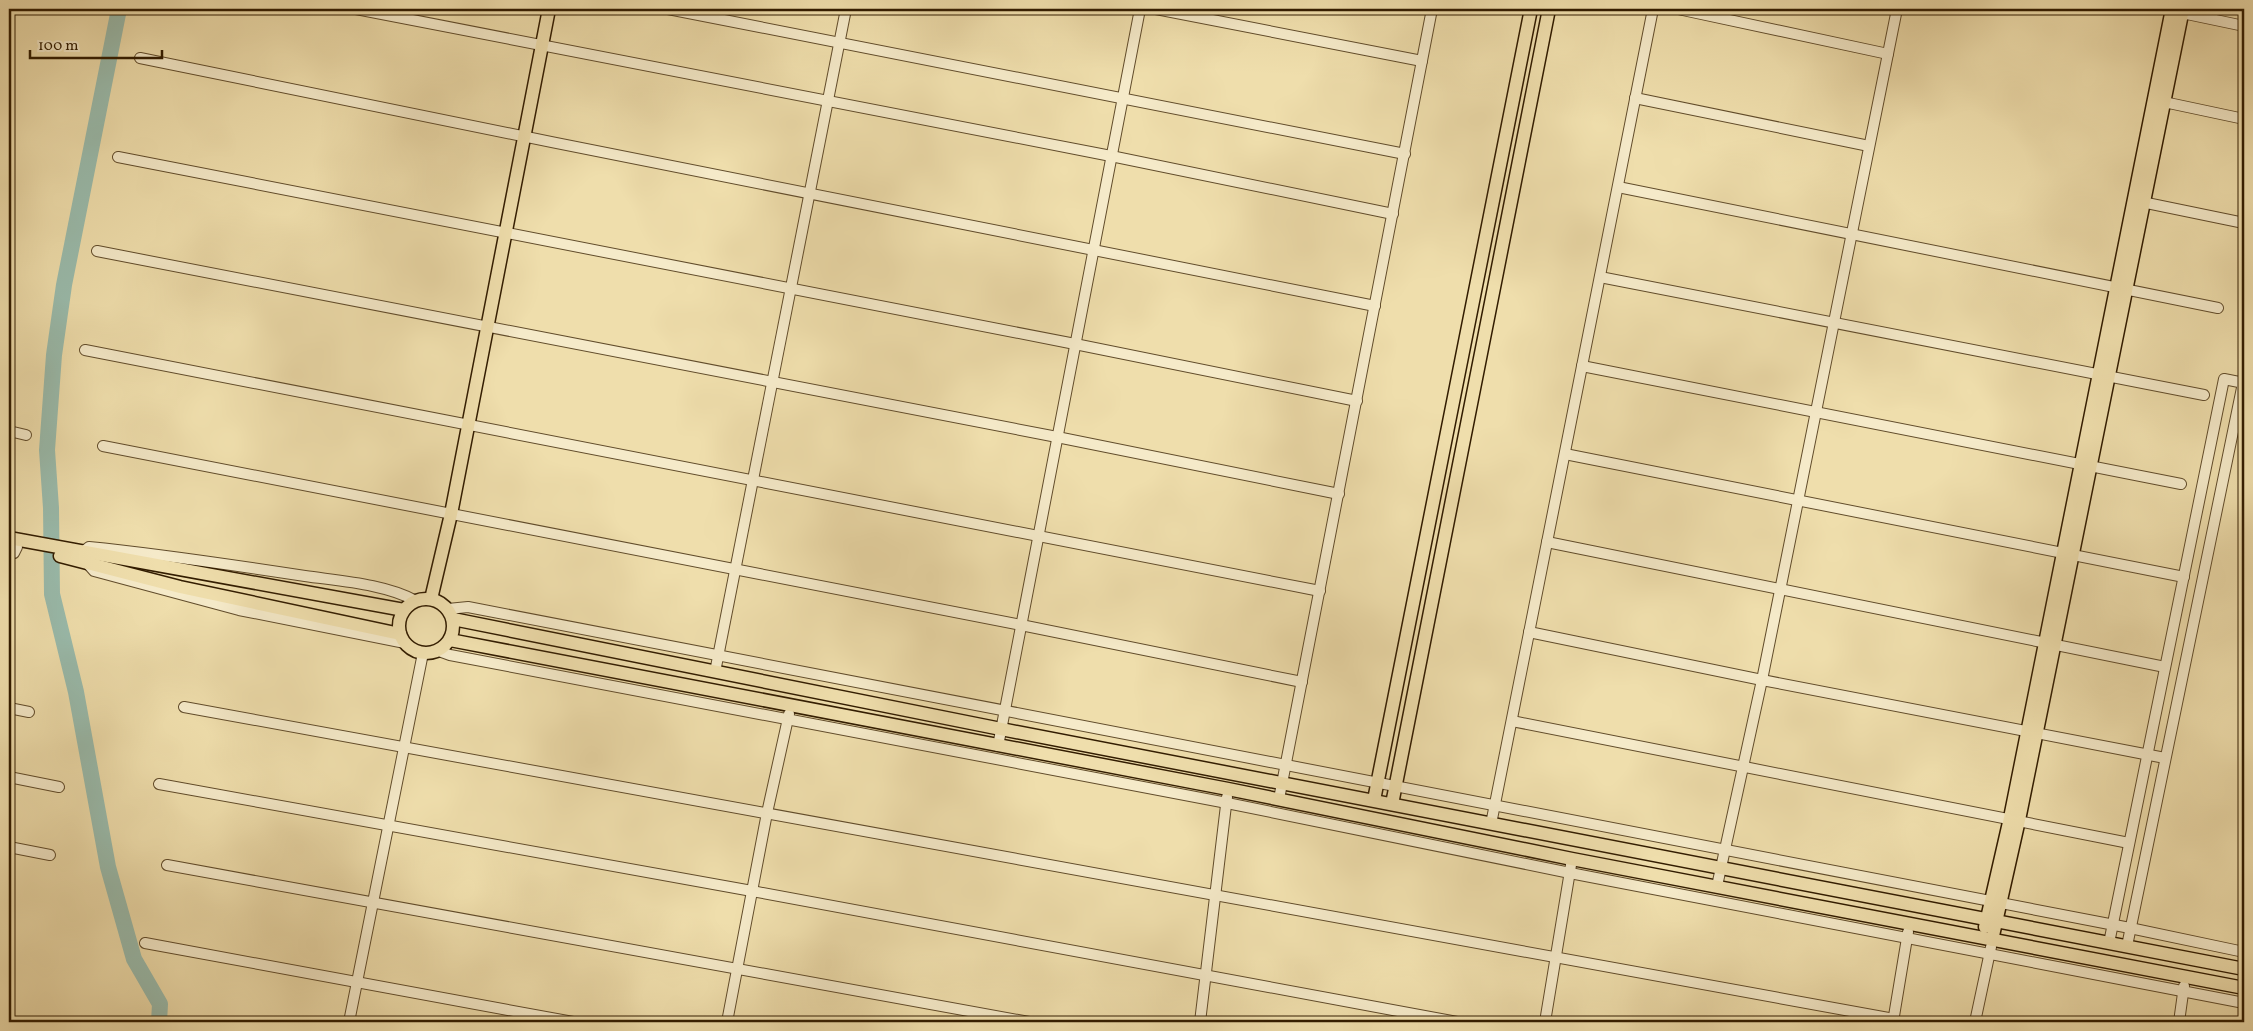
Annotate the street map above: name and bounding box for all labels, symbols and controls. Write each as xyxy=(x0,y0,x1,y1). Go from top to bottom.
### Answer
scale bar xyxy=(30,28,162,60)
text: 100 m xyxy=(38,36,78,57)

